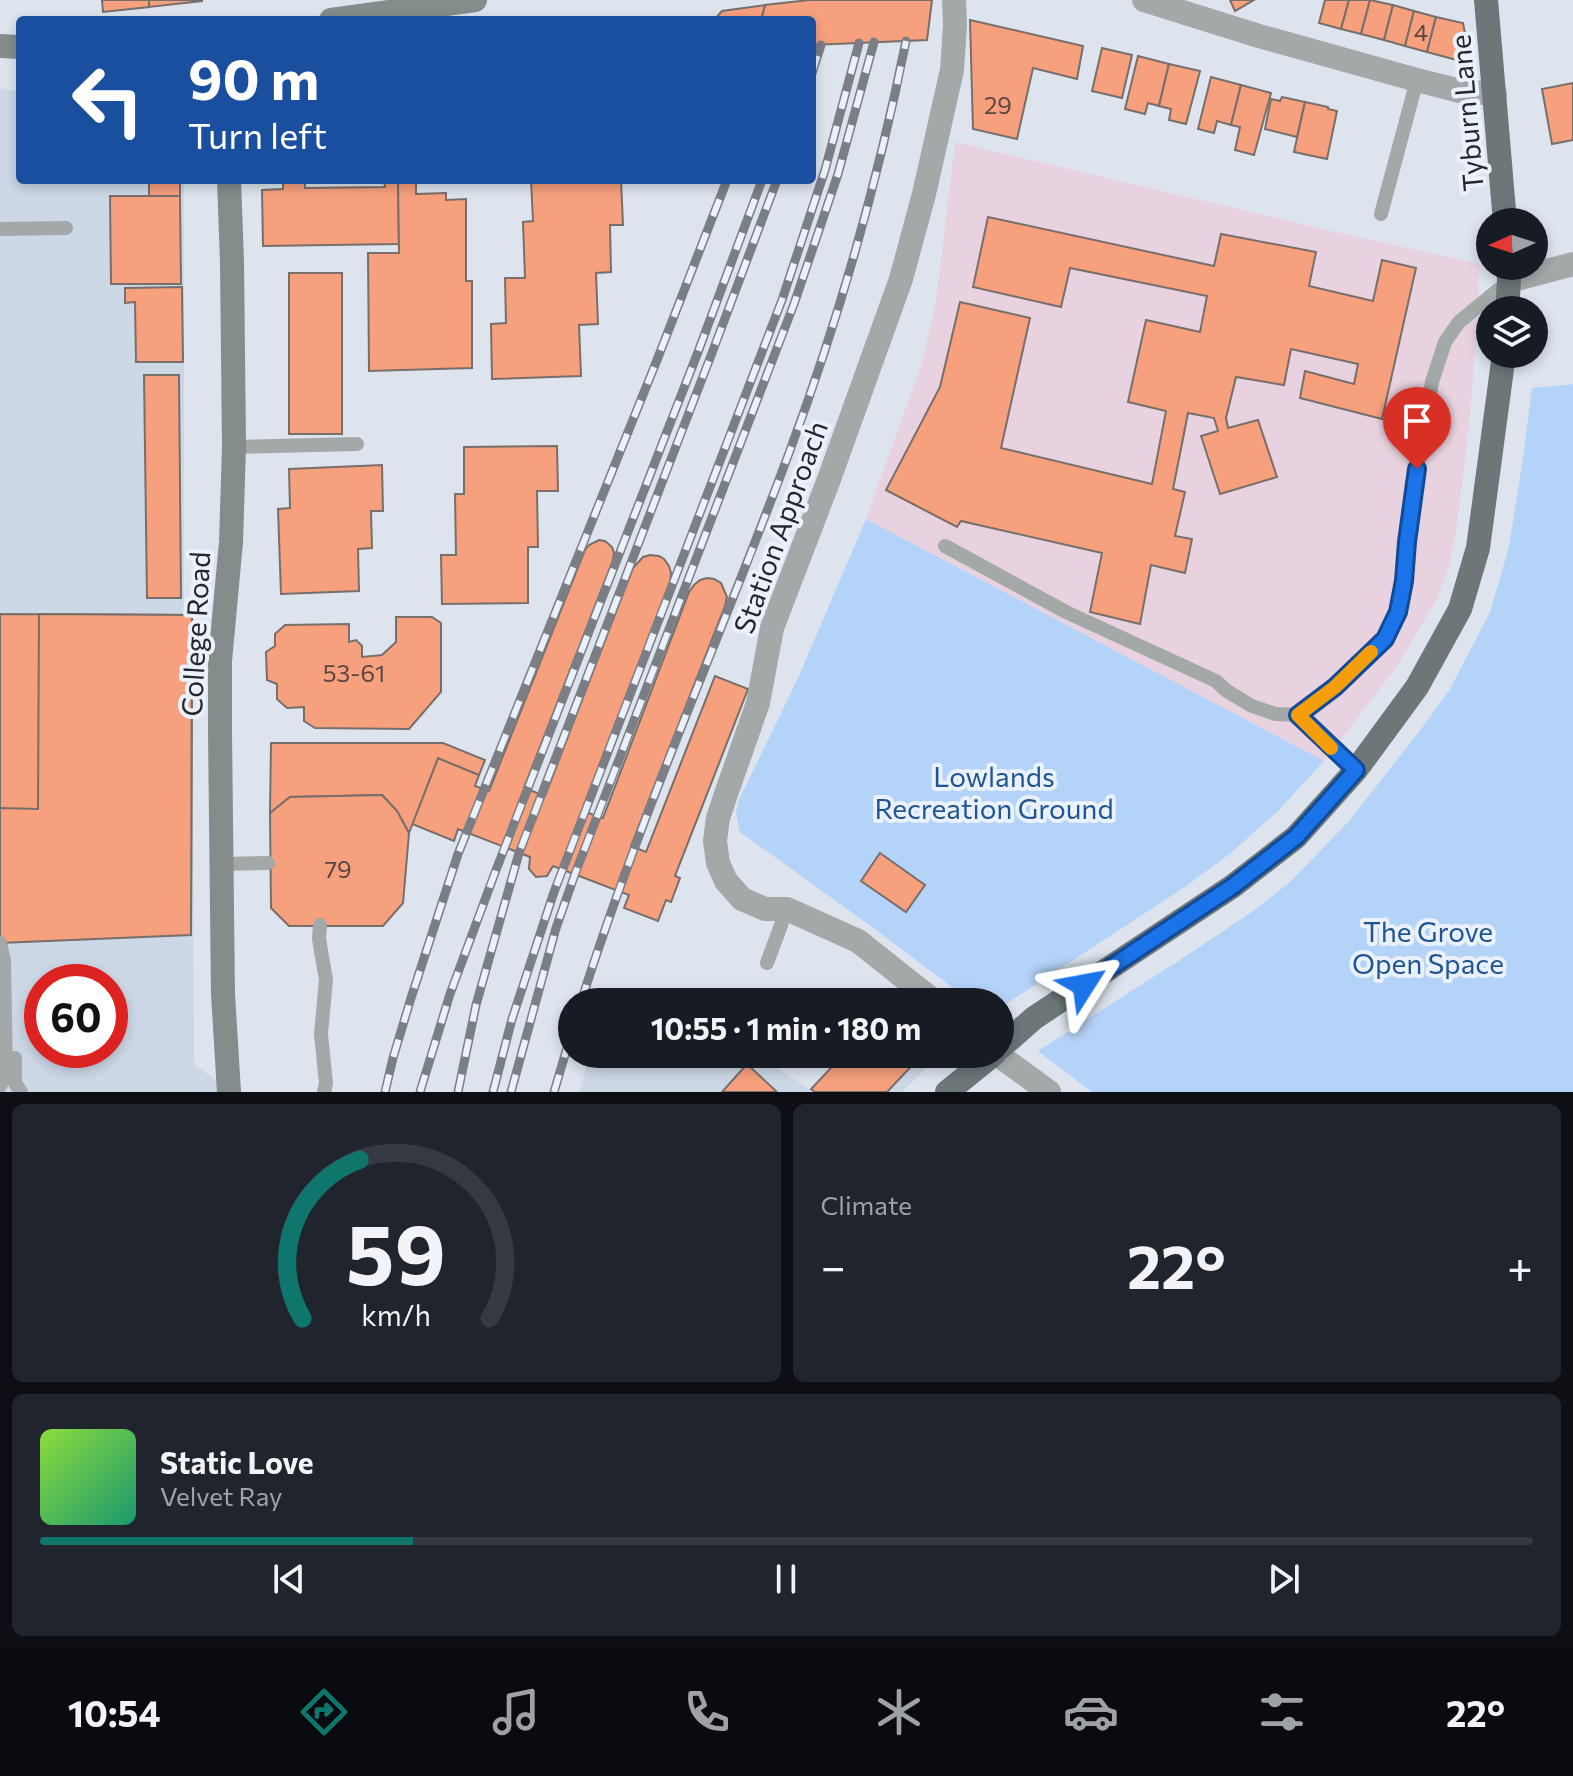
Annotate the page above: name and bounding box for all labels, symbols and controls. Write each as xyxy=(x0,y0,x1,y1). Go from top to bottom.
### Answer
house number: 4 xyxy=(1414,17,1428,46)
street label: Tyburn Lane xyxy=(1442,33,1490,193)
text: 90 m xyxy=(188,43,319,112)
icon: left xyxy=(56,48,160,152)
house number: 29 xyxy=(984,90,1012,119)
text: Turn left xyxy=(188,112,327,156)
north arrow xyxy=(1476,208,1548,280)
map controls xyxy=(1476,208,1548,368)
button: layers xyxy=(1476,296,1548,368)
pin xyxy=(1383,387,1451,469)
icon: arrive xyxy=(1395,399,1439,443)
street label: Station Approach xyxy=(726,416,834,638)
street label: College Road xyxy=(174,551,216,717)
house number: 53-61 xyxy=(323,658,385,687)
park label: Lowlands Recreation Ground xyxy=(874,759,1114,825)
house number: 79 xyxy=(324,854,352,883)
park label: The Grove Open Space xyxy=(1352,914,1504,980)
position arrow xyxy=(1042,943,1126,1027)
speed limit sign: 60 xyxy=(24,964,128,1068)
text: 10:55 · 1 min · 180 m xyxy=(651,1009,921,1046)
text: Climate xyxy=(821,1189,912,1220)
text: 59 xyxy=(346,1200,446,1302)
text: 22° xyxy=(1127,1228,1226,1301)
text: − xyxy=(821,1238,846,1292)
text: + xyxy=(1507,1238,1533,1292)
text: km/h xyxy=(361,1297,431,1332)
text: Static Love xyxy=(160,1443,314,1480)
text: Velvet Ray xyxy=(160,1480,283,1511)
icon: previous xyxy=(267,1557,311,1601)
icon: pause xyxy=(764,1557,808,1601)
icon: next xyxy=(1262,1557,1306,1601)
icon: directions xyxy=(296,1684,352,1740)
icon: music xyxy=(488,1684,544,1740)
icon: phone xyxy=(679,1684,735,1740)
icon: climate xyxy=(871,1684,927,1740)
icon: car xyxy=(1063,1684,1119,1740)
icon: filters xyxy=(1254,1684,1310,1740)
text: 10:54 xyxy=(68,1690,161,1734)
text: 22° xyxy=(1446,1690,1505,1734)

